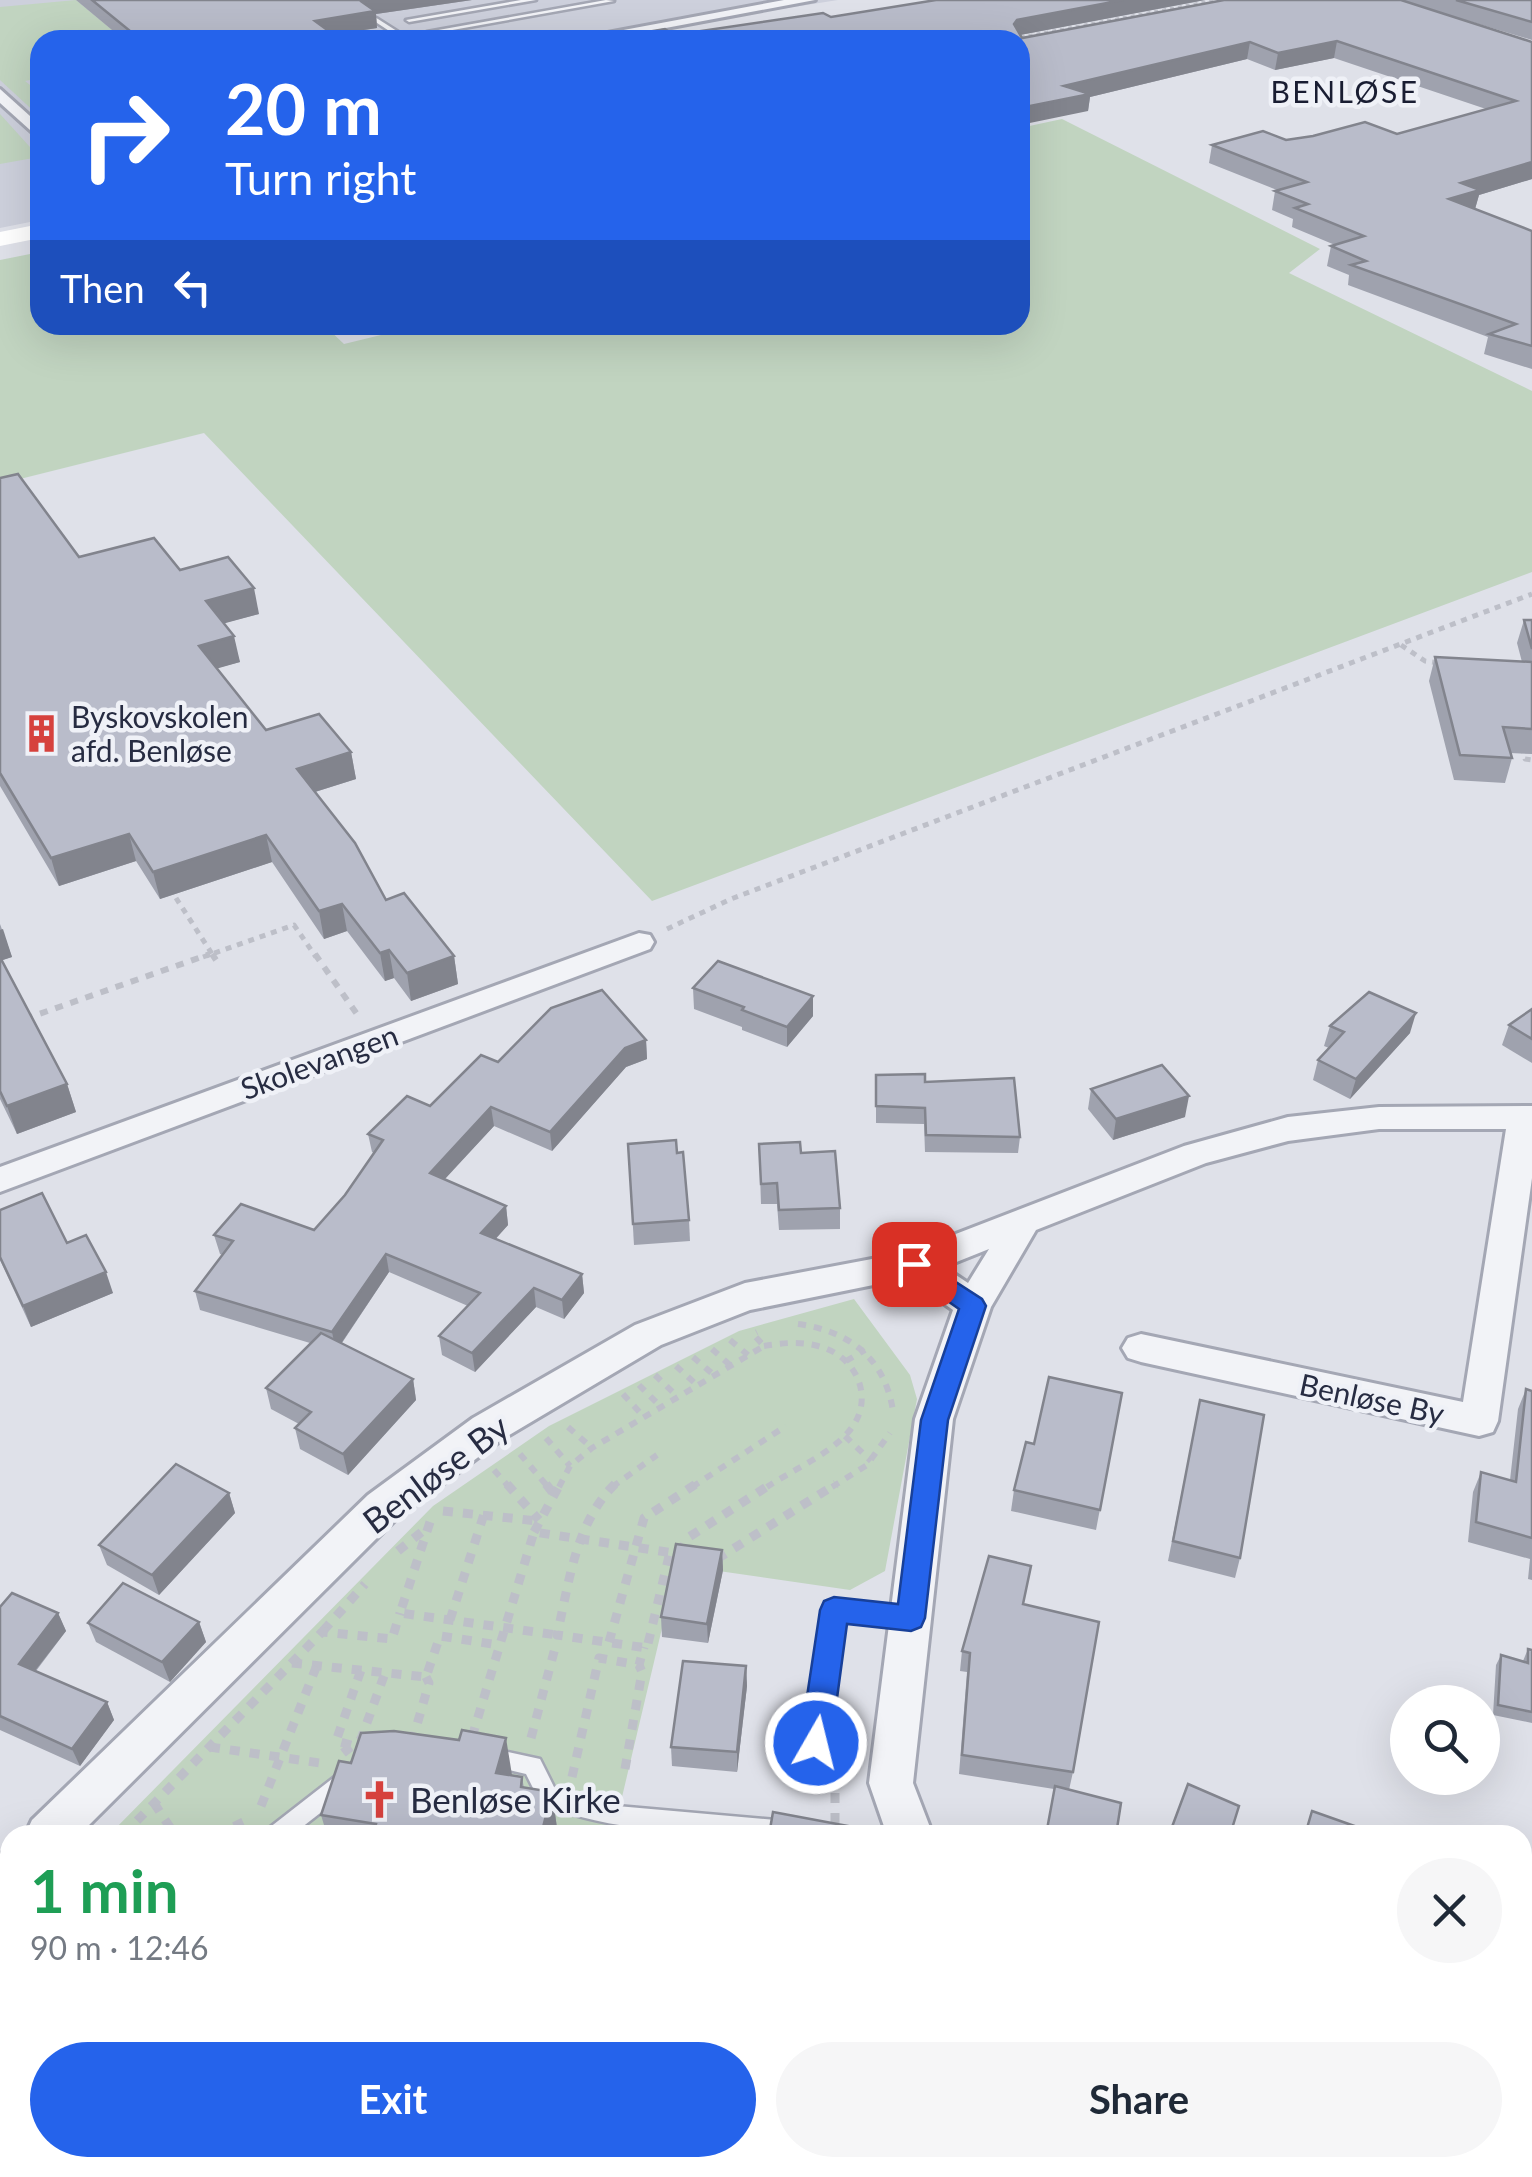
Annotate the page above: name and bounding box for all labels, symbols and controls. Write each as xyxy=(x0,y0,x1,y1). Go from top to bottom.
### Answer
text: 20 m xyxy=(225,66,382,150)
icon: right xyxy=(60,70,190,200)
district label: BENLØSE xyxy=(1270,73,1420,109)
text: Turn right xyxy=(225,151,416,205)
icon: left xyxy=(165,260,220,315)
text: Then xyxy=(60,265,145,311)
place label: Byskovskolen afd. Benløse xyxy=(71,698,248,768)
building icon: Byskovskolen afd. Benløse xyxy=(20,712,62,754)
street label: Skolevangen xyxy=(235,1016,403,1106)
pin xyxy=(872,1222,957,1307)
icon: arrive xyxy=(887,1237,942,1292)
street label: Benløse By xyxy=(1296,1365,1448,1431)
street label: Benløse By xyxy=(354,1405,516,1541)
map controls xyxy=(1390,1685,1500,1795)
button: search xyxy=(1390,1685,1500,1795)
position arrow xyxy=(764,1691,868,1795)
church icon: Benløse Kirke xyxy=(359,1778,401,1820)
place label: Benløse Kirke xyxy=(410,1778,621,1820)
text: 1 min xyxy=(30,1854,179,1926)
button: close xyxy=(1397,1858,1502,1963)
text: 90 m · 12:46 xyxy=(30,1928,209,1967)
button: Exit xyxy=(30,2042,756,2157)
button: Share xyxy=(776,2042,1502,2157)

